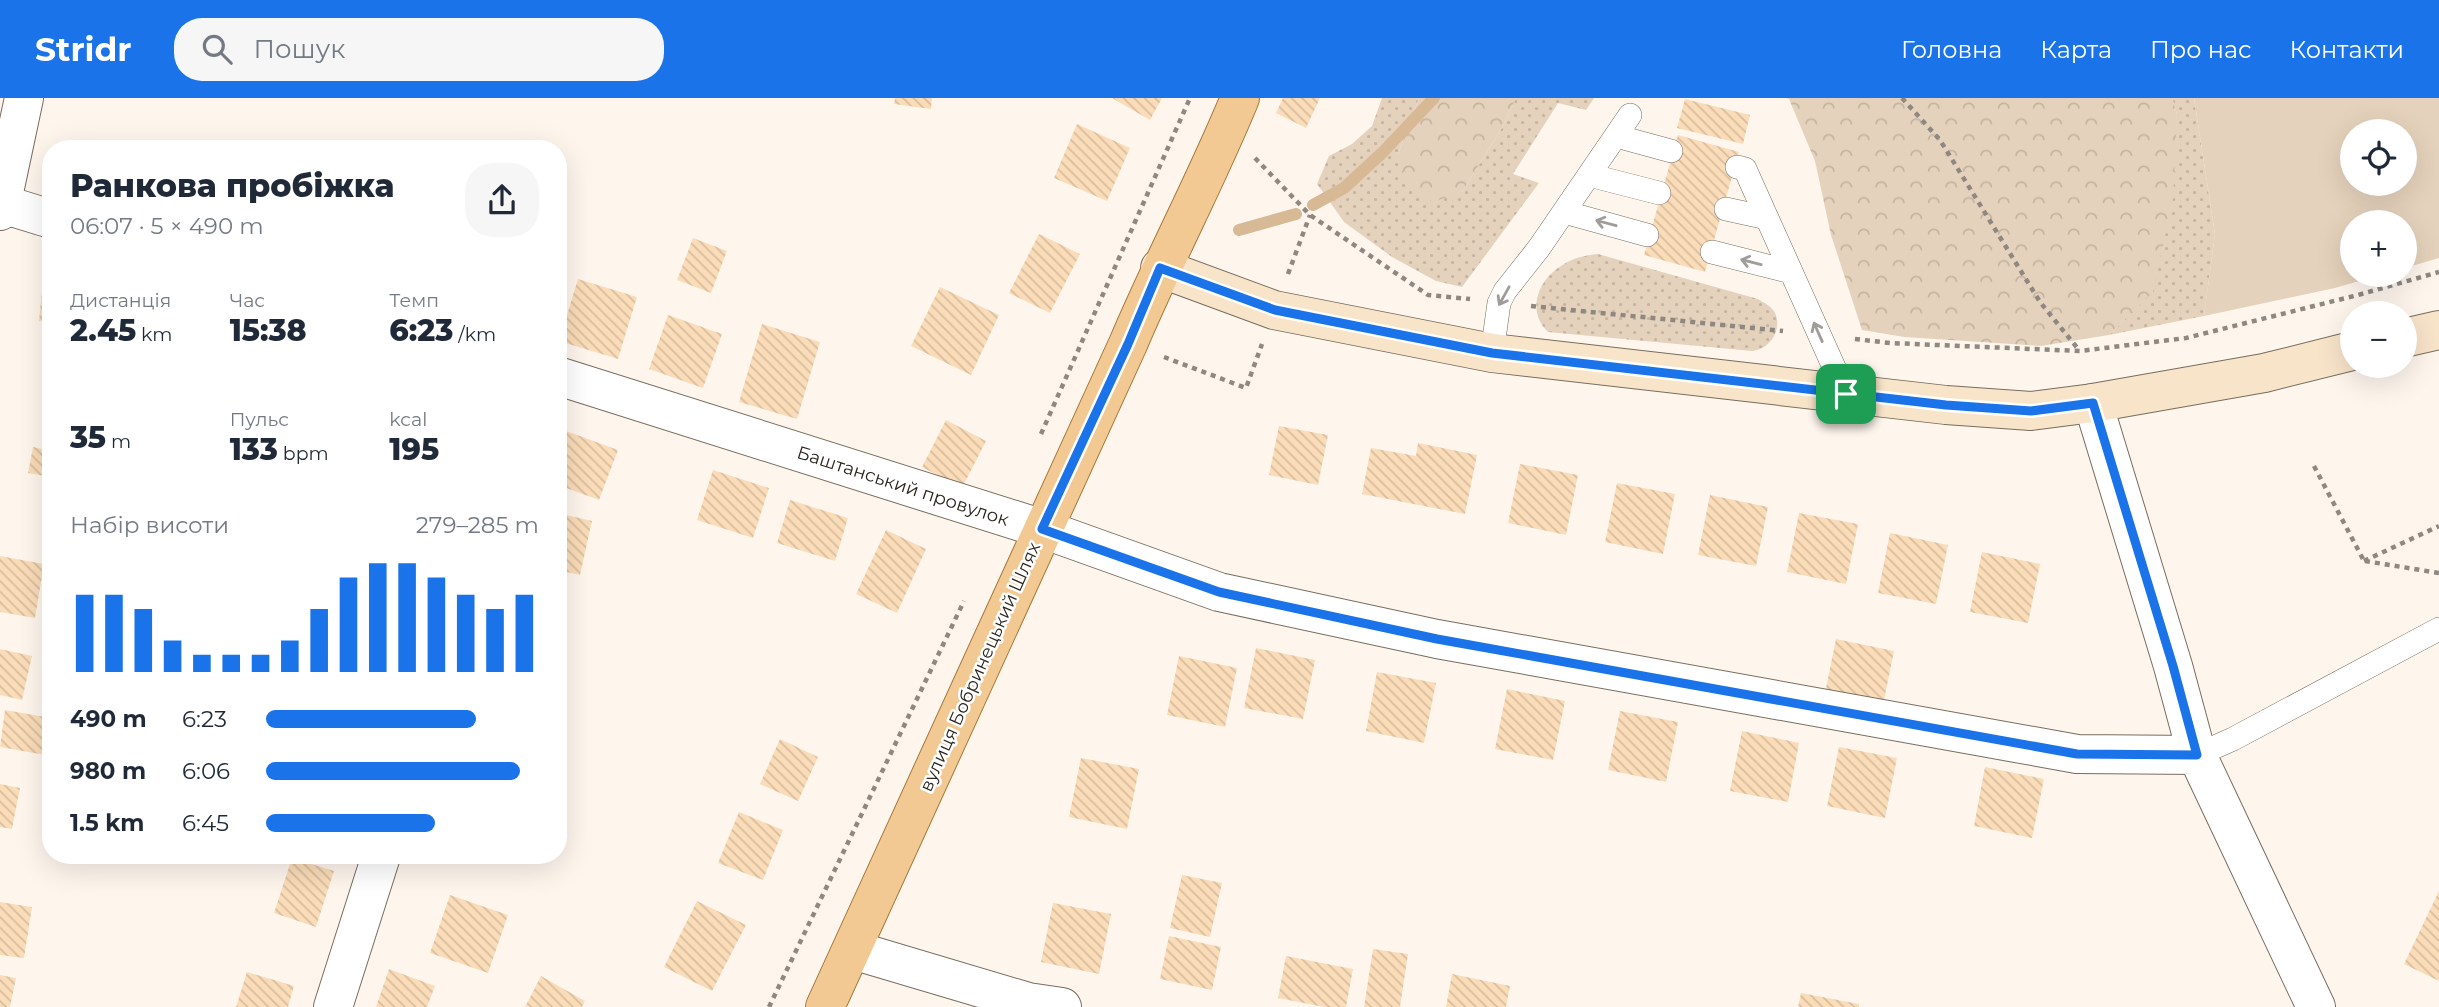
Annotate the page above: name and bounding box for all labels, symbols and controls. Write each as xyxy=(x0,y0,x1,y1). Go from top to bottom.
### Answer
search box xyxy=(174,18,664,81)
text: Stridr xyxy=(35,29,132,69)
icon: search xyxy=(198,30,236,68)
text: Пошук xyxy=(254,33,345,65)
text: Головна xyxy=(1901,35,2002,64)
text: Карта xyxy=(2040,35,2112,64)
text: Про нас xyxy=(2150,35,2252,64)
text: Контакти xyxy=(2290,35,2404,64)
map controls xyxy=(2340,119,2417,378)
button: locate xyxy=(2340,119,2417,196)
button: share xyxy=(465,163,539,237)
text: Ранкова пробіжка xyxy=(70,166,394,205)
button: + xyxy=(2340,210,2417,287)
text: 06:07 · 5 × 490 m xyxy=(70,212,264,240)
one-way arrow xyxy=(1595,216,1617,229)
one-way arrow xyxy=(1740,255,1763,268)
one-way arrow xyxy=(1497,285,1511,305)
text: Дистанція xyxy=(70,289,171,312)
text: Час xyxy=(230,289,265,312)
text: Темп xyxy=(389,289,439,312)
button: − xyxy=(2340,301,2417,378)
text: 2.45 xyxy=(70,312,136,349)
text: 15:38 xyxy=(230,312,307,349)
text: 6:23 xyxy=(389,312,453,349)
one-way arrow xyxy=(1811,322,1824,343)
text: km xyxy=(136,323,172,346)
text: /km xyxy=(453,323,496,346)
pin xyxy=(1816,364,1876,424)
icon: arrive xyxy=(1827,375,1865,413)
text: Пульс xyxy=(230,408,289,431)
text: kcal xyxy=(389,408,427,431)
text: 35 xyxy=(70,419,106,456)
text: m xyxy=(106,430,131,453)
text: 133 xyxy=(230,431,278,468)
text: 195 xyxy=(389,431,439,468)
street label: Баштанський провулок xyxy=(794,441,1012,531)
text: bpm xyxy=(278,442,329,465)
text: Набір висоти xyxy=(70,511,229,539)
text: 279–285 m xyxy=(416,511,539,539)
street label: вулиця Бобринецький Шлях xyxy=(915,538,1045,795)
text: 490 m xyxy=(70,705,147,733)
text: 6:23 xyxy=(182,705,227,733)
text: 980 m xyxy=(70,757,146,785)
text: 6:06 xyxy=(182,757,230,785)
text: 1.5 km xyxy=(70,809,144,837)
text: 6:45 xyxy=(182,809,229,837)

